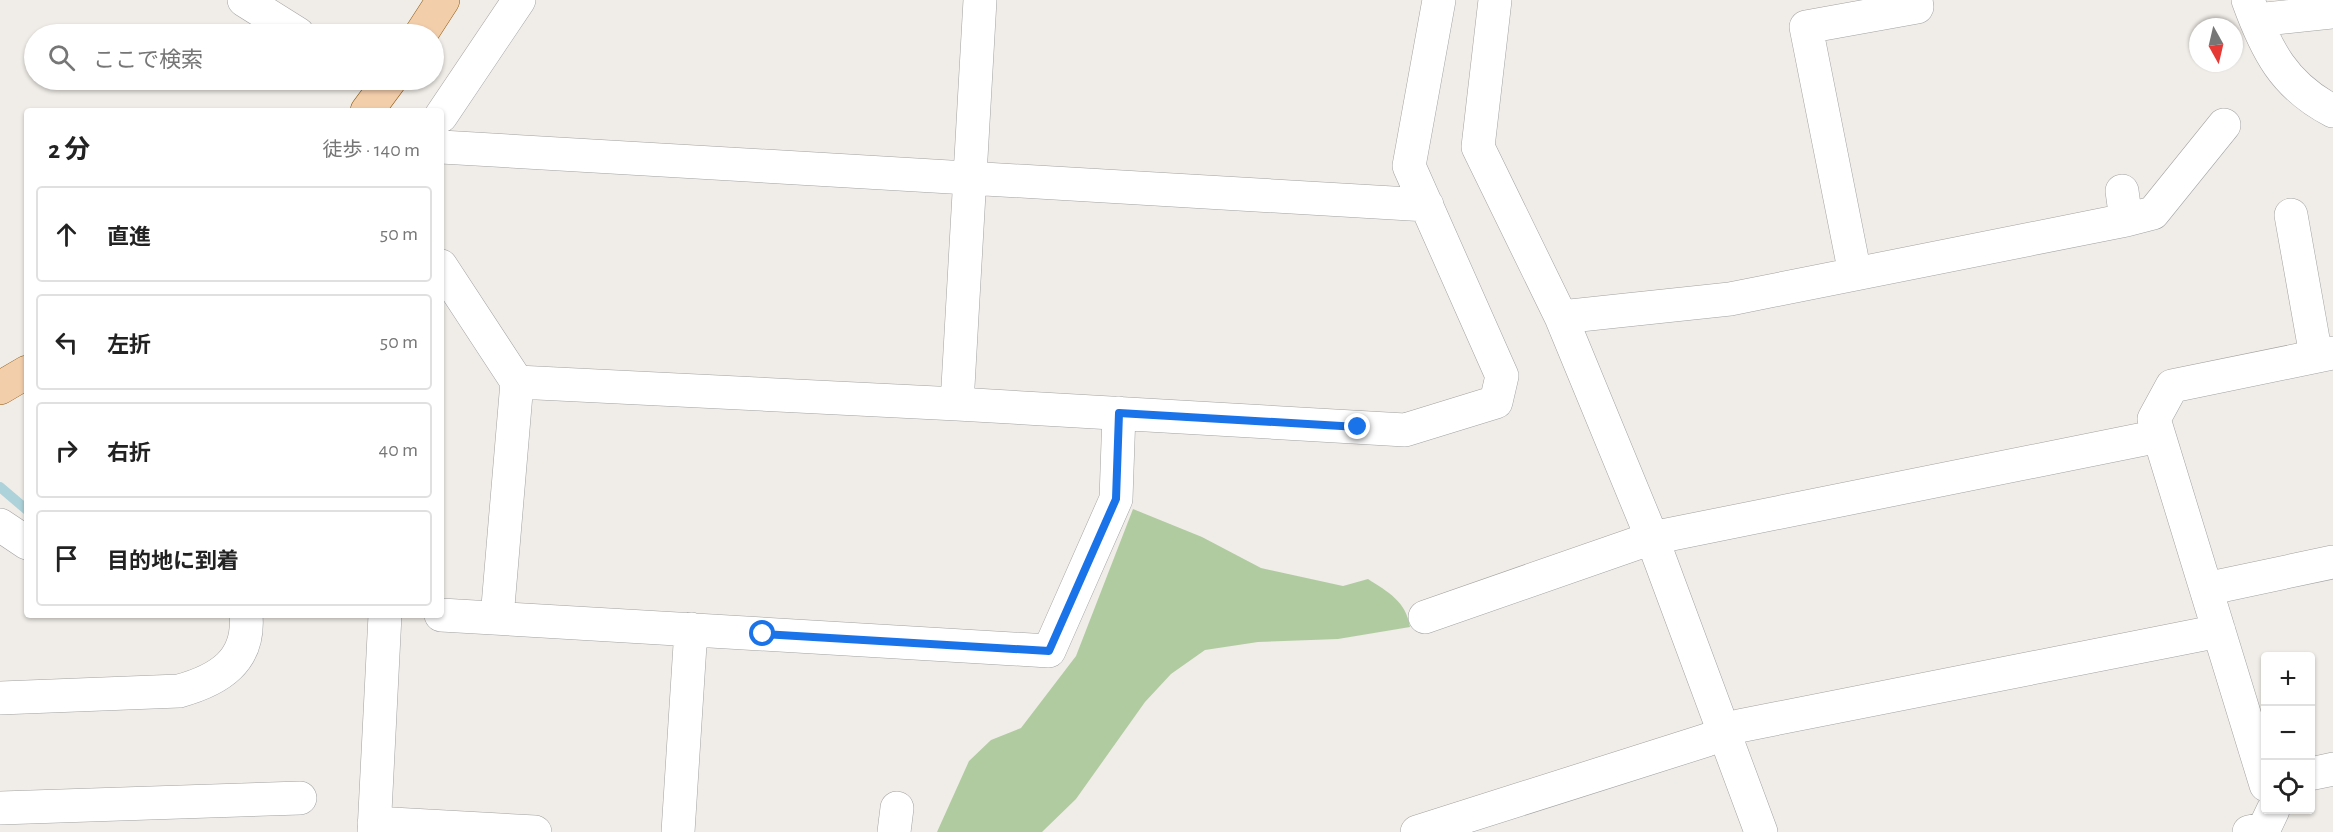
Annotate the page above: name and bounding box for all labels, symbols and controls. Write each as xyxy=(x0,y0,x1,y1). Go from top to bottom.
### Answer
north arrow xyxy=(2189,18,2243,72)
search box xyxy=(24,24,444,90)
icon: search xyxy=(45,41,78,74)
text: ここで検索 xyxy=(93,49,203,71)
text: 2 分 xyxy=(48,137,90,163)
text: 徒歩 · 140 m xyxy=(322,140,420,160)
icon: ahead xyxy=(50,218,83,251)
text: 50 m xyxy=(380,224,418,244)
text: 直進 xyxy=(107,226,151,248)
icon: left xyxy=(50,326,83,359)
text: 50 m xyxy=(380,332,418,352)
text: 左折 xyxy=(107,334,151,356)
route end xyxy=(1344,413,1370,439)
icon: right xyxy=(50,434,83,467)
text: 40 m xyxy=(379,440,418,460)
text: 右折 xyxy=(107,442,151,464)
icon: arrive xyxy=(50,542,83,575)
text: 目的地に到着 xyxy=(107,550,239,572)
route start xyxy=(749,620,775,646)
map controls xyxy=(2261,652,2315,814)
button: + xyxy=(2261,652,2315,706)
button: − xyxy=(2261,706,2315,760)
button: locate xyxy=(2261,760,2315,814)

